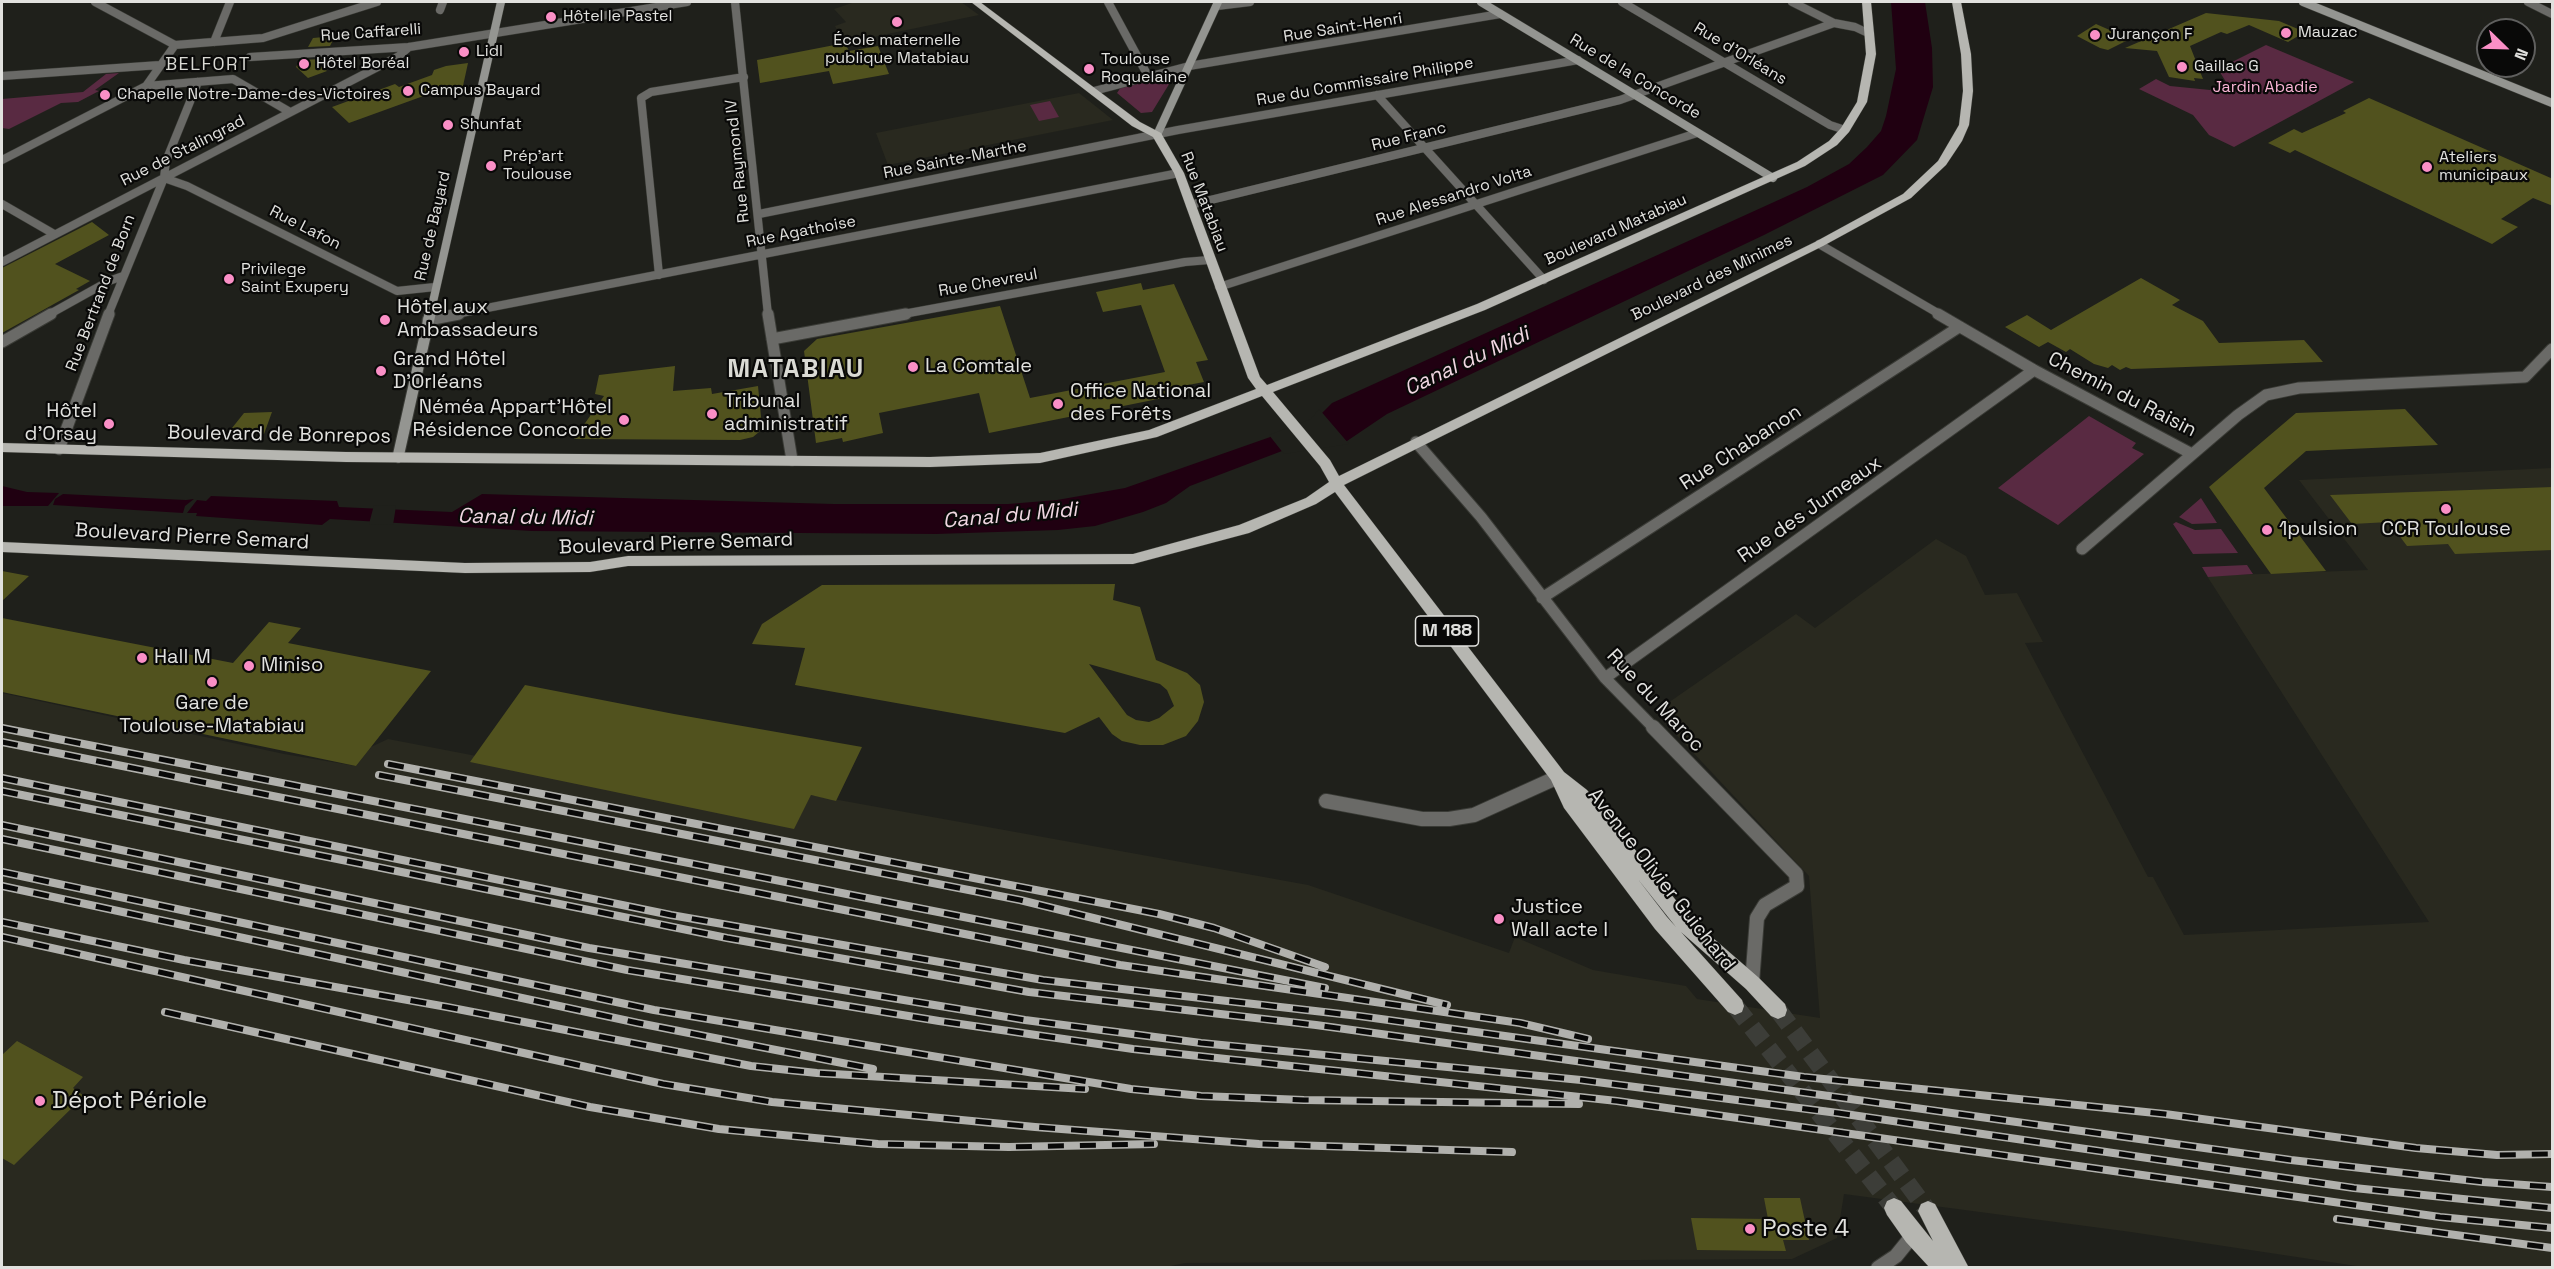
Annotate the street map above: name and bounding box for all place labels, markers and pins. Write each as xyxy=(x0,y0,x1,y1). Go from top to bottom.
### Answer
place label: Hôtel le Pastel xyxy=(563,7,672,27)
marker: Hôtel le Pastel xyxy=(544,10,558,24)
marker: École maternelle publique Matabiau xyxy=(890,15,904,29)
place label: Mauzac xyxy=(2298,23,2357,43)
place label: Jurançon F xyxy=(2107,25,2193,45)
marker: Mauzac xyxy=(2279,26,2293,40)
marker: Jurançon F xyxy=(2088,28,2102,42)
place label: École maternelle publique Matabiau xyxy=(825,31,969,69)
place label: Lidl xyxy=(476,42,503,62)
marker: Lidl xyxy=(457,45,471,59)
place label: Toulouse Roquelaine xyxy=(1101,50,1187,88)
place label: Hôtel Boréal xyxy=(316,54,409,74)
marker: Hôtel Boréal xyxy=(297,57,311,71)
place label: Gaillac G xyxy=(2194,57,2259,77)
marker: Gaillac G xyxy=(2175,60,2189,74)
marker: Toulouse Roquelaine xyxy=(1082,62,1096,76)
place label: Campus Bayard xyxy=(420,81,540,101)
marker: Campus Bayard xyxy=(401,84,415,98)
place label: Chapelle Notre-Dame-des-Victoires xyxy=(117,85,390,105)
marker: Chapelle Notre-Dame-des-Victoires xyxy=(98,88,112,102)
place label: Shunfat xyxy=(460,115,522,135)
marker: Shunfat xyxy=(441,118,455,132)
place label: Prép'art Toulouse xyxy=(503,147,572,185)
place label: Ateliers municipaux xyxy=(2439,148,2528,186)
marker: Prép'art Toulouse xyxy=(484,159,498,173)
marker: Ateliers municipaux xyxy=(2420,160,2434,174)
place label: Privilege Saint Exupery xyxy=(241,260,349,298)
marker: Privilege Saint Exupery xyxy=(222,272,236,286)
place label: Hôtel aux Ambassadeurs xyxy=(397,296,538,343)
marker: Hôtel aux Ambassadeurs xyxy=(378,313,392,327)
place label: Grand Hôtel D'Orléans xyxy=(393,348,506,395)
place label: La Comtale xyxy=(925,355,1032,379)
marker: La Comtale xyxy=(906,360,920,374)
marker: Grand Hôtel D'Orléans xyxy=(374,364,388,378)
place label: Office National des Forêts xyxy=(1070,380,1211,427)
place label: Tribunal administratif xyxy=(724,390,848,437)
place label: Néméa Appart'Hôtel Résidence Concorde xyxy=(413,396,612,443)
marker: Office National des Forêts xyxy=(1051,397,1065,411)
place label: Hôtel d'Orsay xyxy=(25,400,97,447)
marker: Tribunal administratif xyxy=(705,407,719,421)
marker: Néméa Appart'Hôtel Résidence Concorde xyxy=(617,413,631,427)
marker: Hôtel d'Orsay xyxy=(102,417,116,431)
marker: CCR Toulouse xyxy=(2439,502,2453,516)
place label: 1pulsion xyxy=(2279,518,2357,542)
place label: CCR Toulouse xyxy=(2381,518,2511,542)
marker: 1pulsion xyxy=(2260,523,2274,537)
place label: Hall M xyxy=(154,646,211,670)
marker: Hall M xyxy=(135,651,149,665)
place label: Miniso xyxy=(261,654,323,678)
marker: Miniso xyxy=(242,659,256,673)
marker: Gare de Toulouse-Matabiau xyxy=(205,675,219,689)
place label: Gare de Toulouse-Matabiau xyxy=(119,692,305,739)
place label: Justice Wall acte I xyxy=(1511,896,1608,943)
marker: Justice Wall acte I xyxy=(1492,912,1506,926)
place label: Dépot Périole xyxy=(52,1087,207,1115)
marker: Dépot Périole xyxy=(33,1094,47,1108)
place label: Poste 4 xyxy=(1762,1215,1849,1243)
marker: Poste 4 xyxy=(1743,1222,1757,1236)

